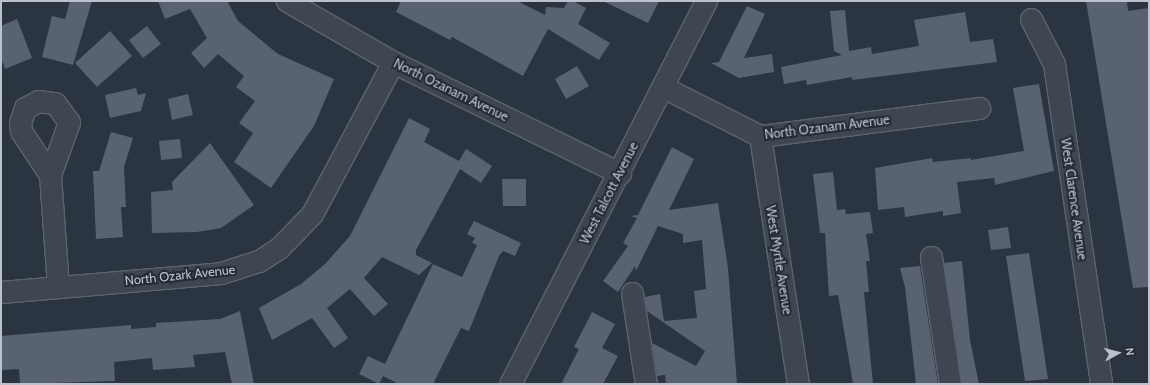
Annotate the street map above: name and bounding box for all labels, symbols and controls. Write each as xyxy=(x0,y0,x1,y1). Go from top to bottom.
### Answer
street label: North Ozanam Avenue xyxy=(391,55,511,125)
street label: North Ozanam Avenue xyxy=(764,112,890,142)
street label: West Clarence Avenue xyxy=(1058,137,1090,261)
street label: West Talcott Avenue xyxy=(577,139,641,247)
street label: West Myrtle Avenue xyxy=(763,204,795,316)
street label: North Ozark Avenue xyxy=(124,261,236,289)
north arrow xyxy=(1098,333,1138,373)
text: N xyxy=(1122,347,1137,356)

